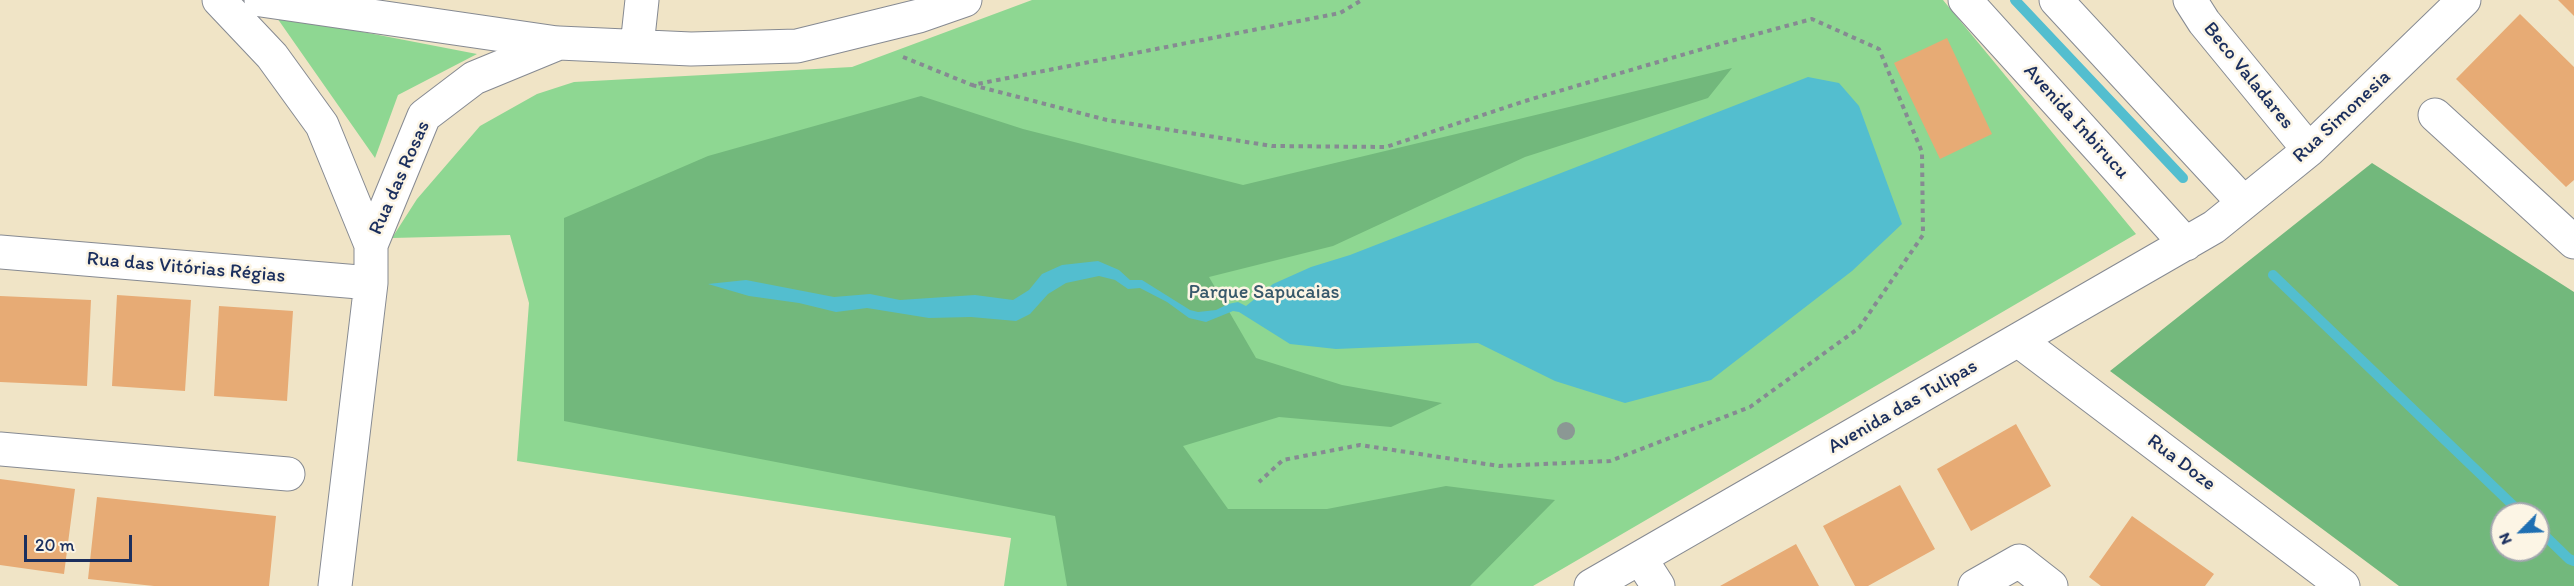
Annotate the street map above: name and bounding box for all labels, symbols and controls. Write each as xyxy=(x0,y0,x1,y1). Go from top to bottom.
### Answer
street label: Beco Valadares xyxy=(2198,18,2298,134)
street label: Avenida Inbirucu xyxy=(2018,60,2134,184)
street label: Rua Simonesia xyxy=(2288,66,2396,168)
street label: Rua das Rosas xyxy=(364,117,436,239)
street label: Rua das Vitórias Régias xyxy=(86,247,286,289)
park label: Parque Sapucaias xyxy=(1188,281,1340,305)
street label: Avenida das Tulipas xyxy=(1824,354,1982,460)
street label: Rua Doze xyxy=(2142,429,2220,497)
north arrow xyxy=(2490,502,2550,562)
scale bar xyxy=(27,523,135,561)
text: N xyxy=(2494,530,2516,548)
text: 20 m xyxy=(35,534,75,556)

